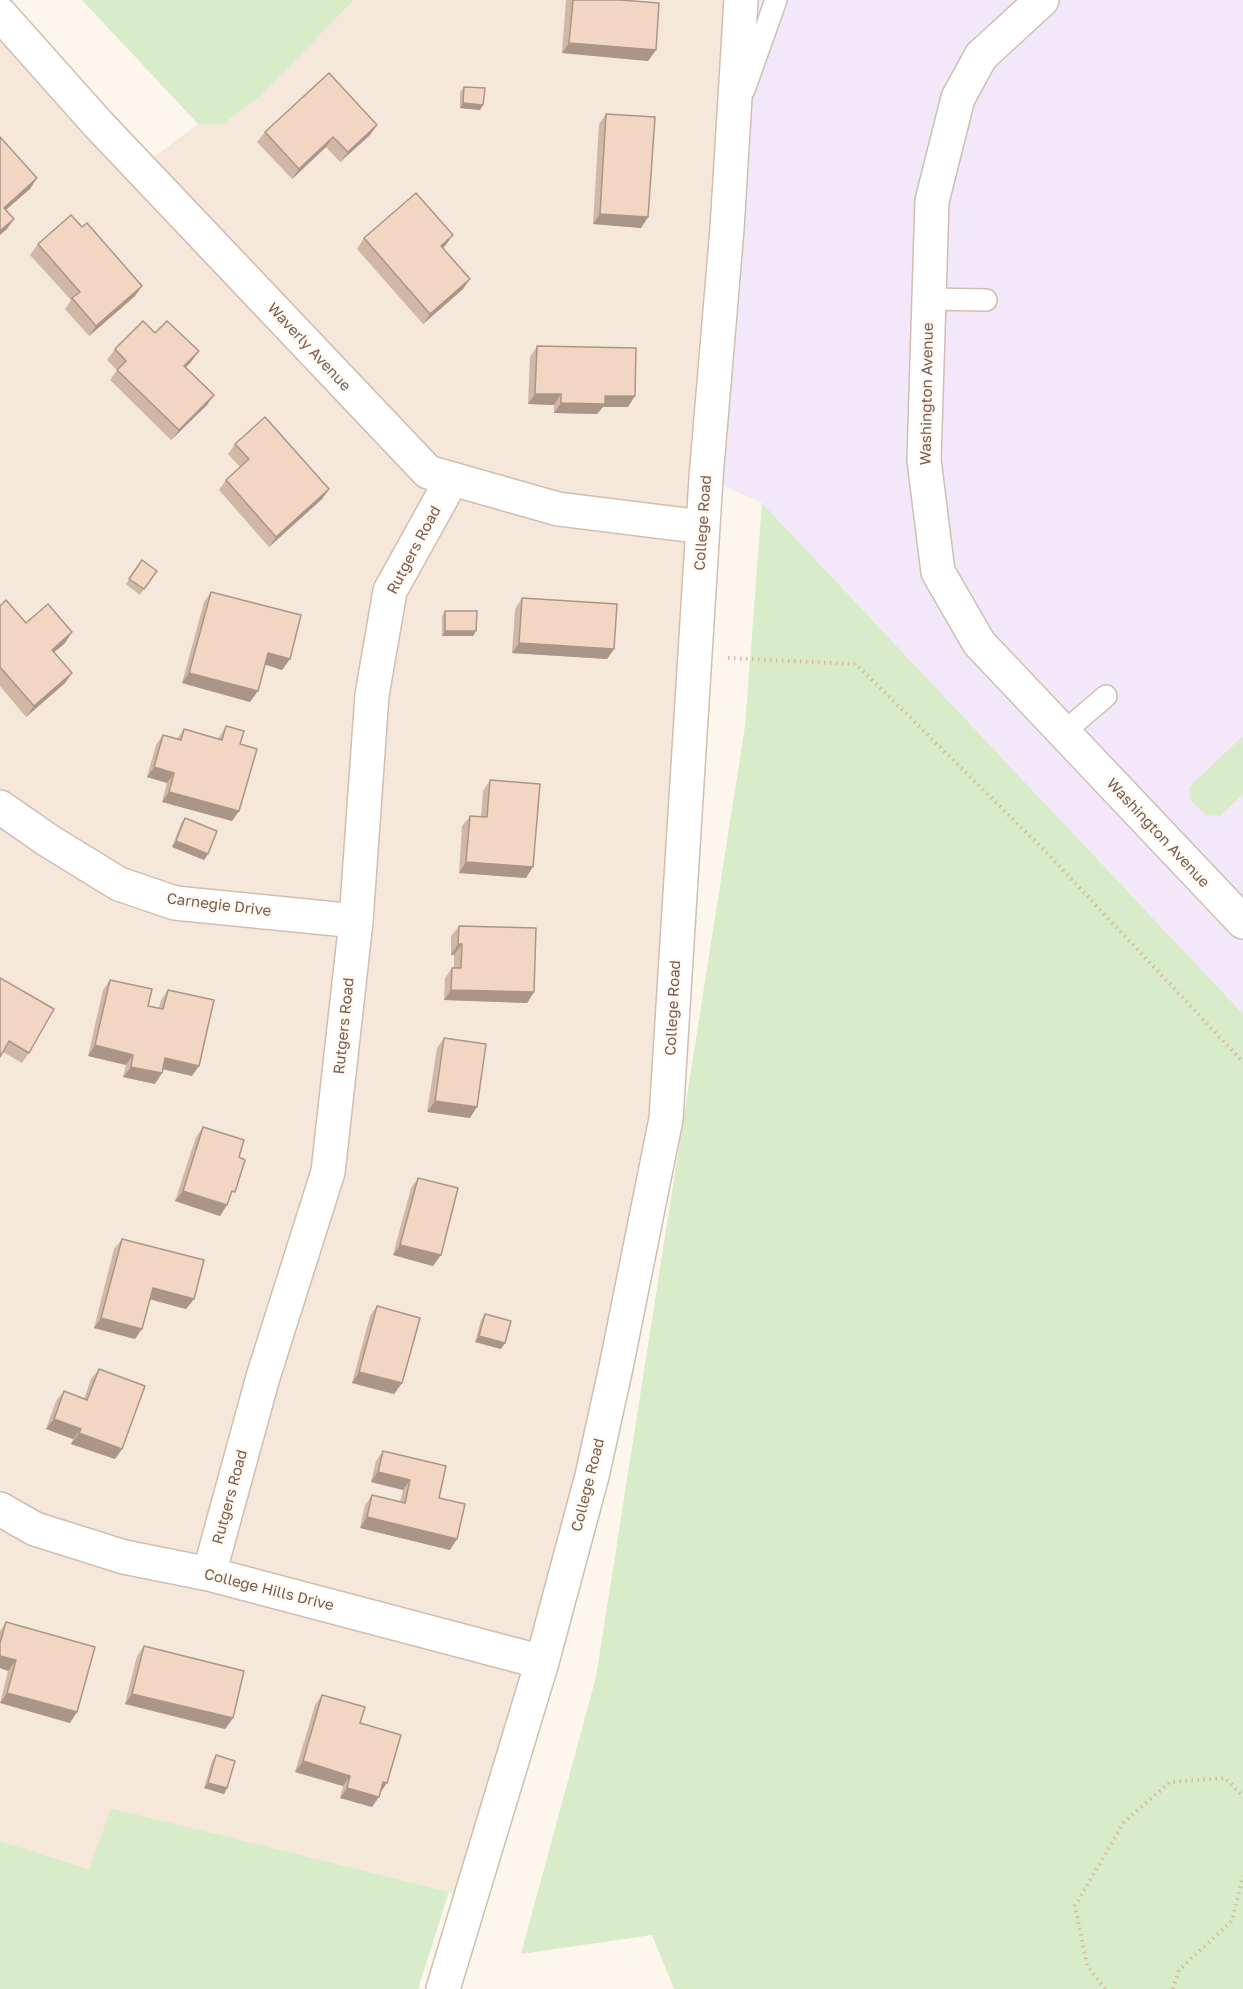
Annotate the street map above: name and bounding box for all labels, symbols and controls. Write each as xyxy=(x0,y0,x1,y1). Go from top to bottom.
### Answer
street label: Waverly Avenue xyxy=(263,299,355,395)
street label: Washington Avenue xyxy=(917,322,937,466)
street label: College Road xyxy=(691,475,715,571)
street label: Rutgers Road xyxy=(383,503,445,597)
street label: Washington Avenue xyxy=(1103,775,1213,891)
street label: Carnegie Drive xyxy=(166,890,272,920)
street label: College Road xyxy=(662,960,684,1056)
street label: Rutgers Road xyxy=(330,977,358,1075)
street label: College Road xyxy=(568,1436,608,1534)
street label: Rutgers Road xyxy=(209,1448,251,1546)
street label: College Hills Drive xyxy=(202,1565,336,1615)

